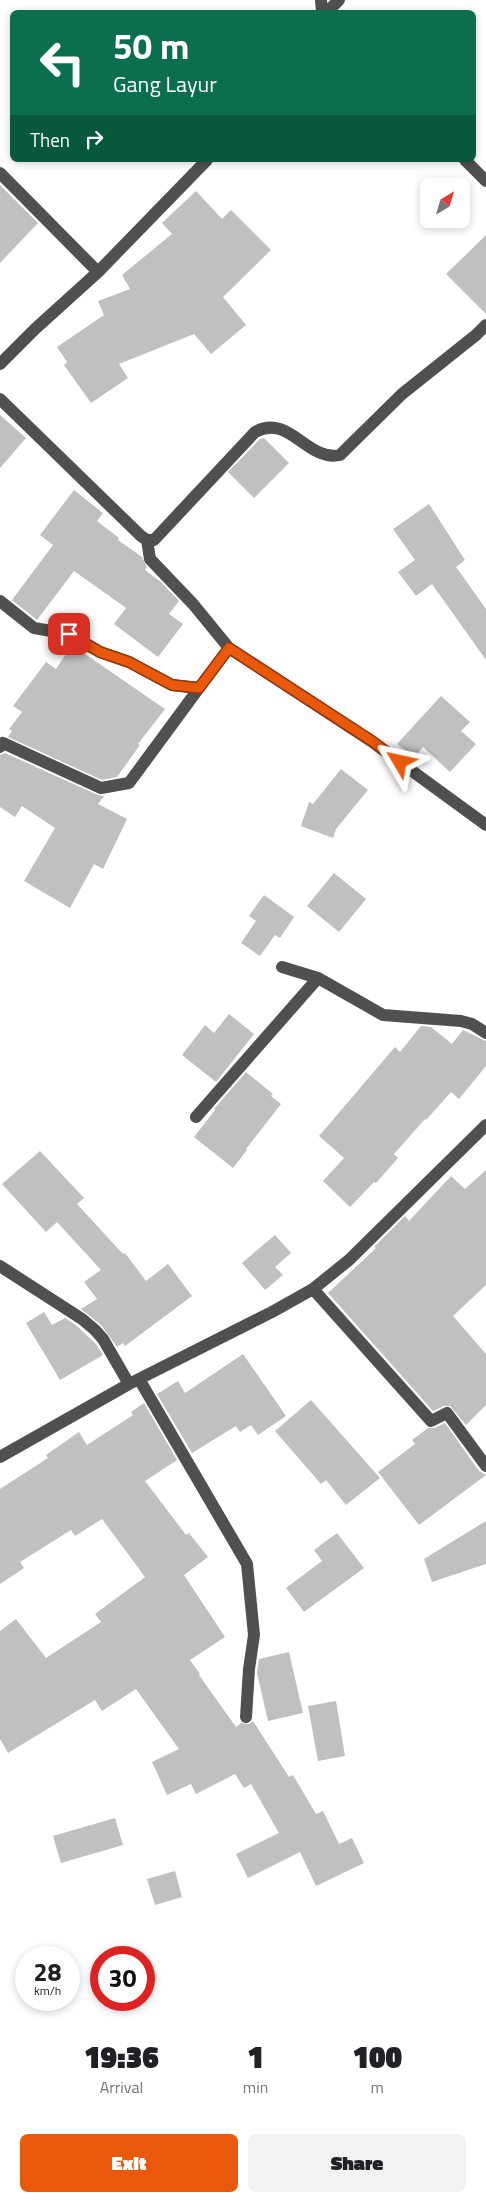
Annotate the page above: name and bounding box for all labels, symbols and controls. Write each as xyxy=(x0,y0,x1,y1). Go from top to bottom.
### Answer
text: 50 m xyxy=(113,19,189,73)
icon: left xyxy=(30,30,95,95)
text: Gang Layur xyxy=(113,67,217,101)
text: Then xyxy=(30,125,70,154)
icon: right xyxy=(80,125,108,153)
north arrow xyxy=(420,178,470,228)
map controls xyxy=(420,178,470,228)
pin xyxy=(48,613,90,655)
icon: arrive xyxy=(55,620,83,648)
position arrow xyxy=(373,735,425,787)
speed limit sign: 30 xyxy=(90,1946,155,2011)
text: 28 xyxy=(33,1953,62,1991)
text: km/h xyxy=(34,1981,61,2000)
text: 19:36 xyxy=(84,2034,159,2080)
text: 1 xyxy=(247,2034,264,2080)
text: 100 xyxy=(352,2034,402,2080)
text: Arrival xyxy=(100,2075,143,2099)
text: min xyxy=(243,2075,268,2099)
text: m xyxy=(370,2075,384,2099)
button: Exit xyxy=(20,2134,238,2192)
button: Share xyxy=(248,2134,466,2192)

